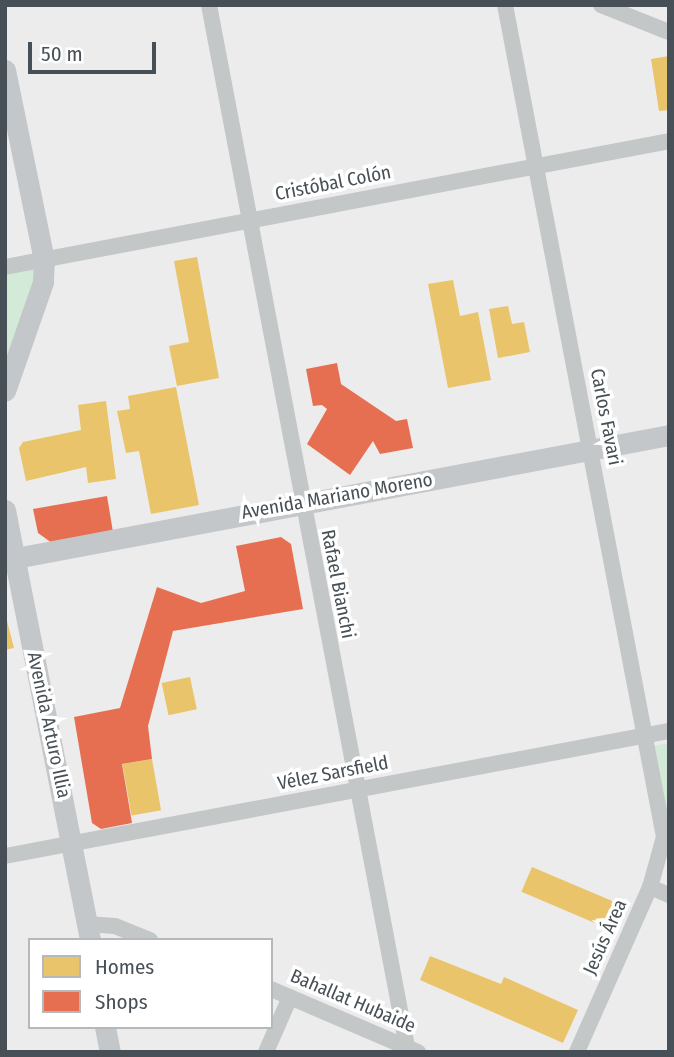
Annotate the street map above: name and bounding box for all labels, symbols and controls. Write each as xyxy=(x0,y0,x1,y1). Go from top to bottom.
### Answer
scale bar xyxy=(32,28,159,72)
text: 50 m xyxy=(41,41,83,67)
street label: Cristóbal Colón xyxy=(273,161,393,205)
street label: Carlos Favari xyxy=(585,367,627,467)
street label: Avenida Mariano Moreno xyxy=(240,468,434,524)
street label: Rafael Bianchi xyxy=(316,528,360,640)
street label: Avenida Arturo Illia xyxy=(22,650,76,800)
street label: Vélez Sarsfield xyxy=(276,751,390,795)
street label: Jesús Área xyxy=(578,896,632,978)
legend xyxy=(28,938,273,1029)
text: Homes xyxy=(95,954,154,980)
street label: Bahallat Hubaide xyxy=(287,964,419,1038)
text: Shops xyxy=(95,989,148,1015)

